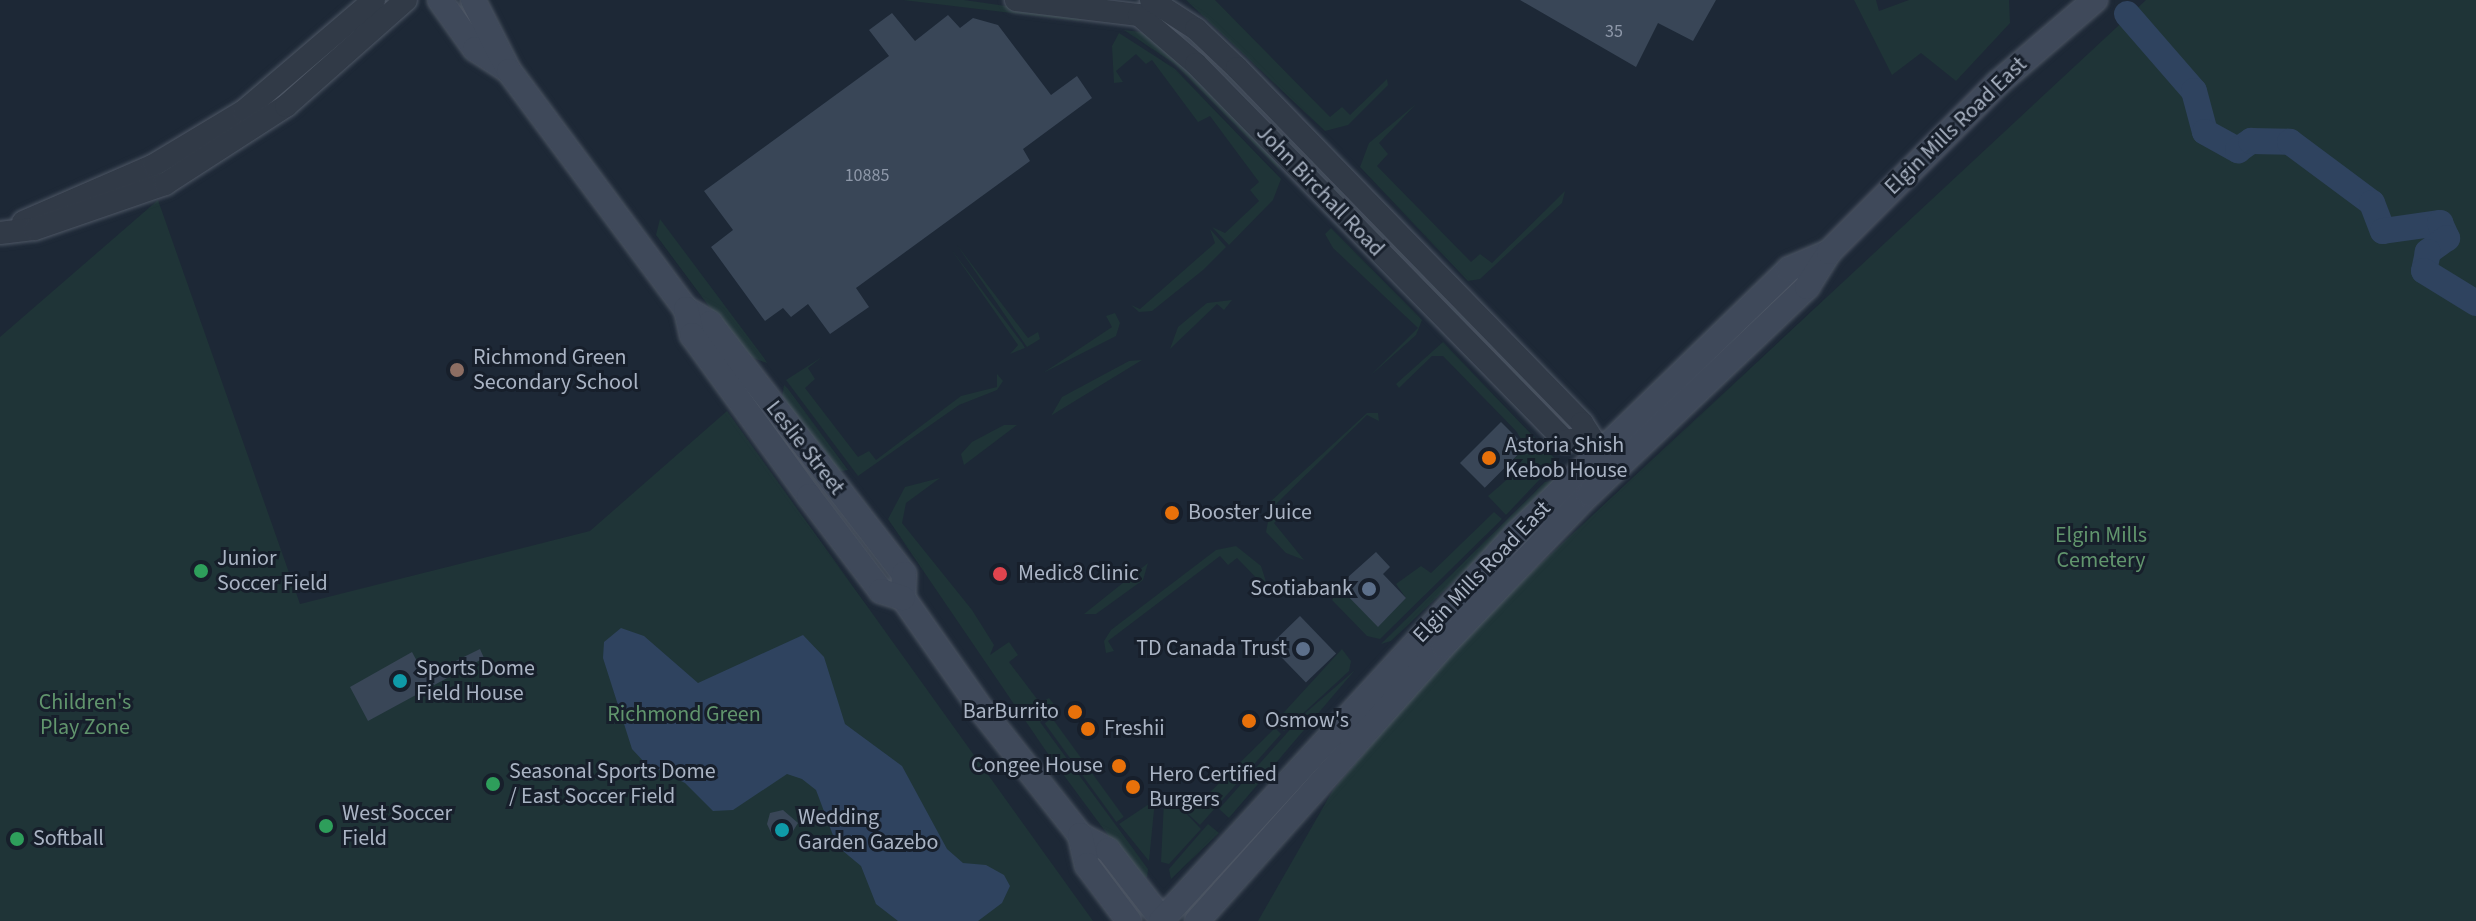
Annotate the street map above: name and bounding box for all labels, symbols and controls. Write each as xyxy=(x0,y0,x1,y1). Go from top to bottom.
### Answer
house number: 35 xyxy=(1605,21,1623,43)
street label: Elgin Mills Road East xyxy=(1880,52,2032,200)
street label: John Birchall Road xyxy=(1251,120,1389,262)
house number: 10885 xyxy=(845,165,889,187)
place label: Richmond Green Secondary School xyxy=(473,344,639,396)
marker: Richmond Green Secondary School xyxy=(448,361,466,379)
street label: Leslie Street xyxy=(760,396,850,500)
place label: Astoria Shish Kebob House xyxy=(1505,432,1628,484)
marker: Astoria Shish Kebob House xyxy=(1480,449,1498,467)
street label: Elgin Mills Road East xyxy=(1408,496,1556,648)
place label: Booster Juice xyxy=(1188,500,1312,526)
marker: Booster Juice xyxy=(1163,504,1181,522)
park label: Elgin Mills Cemetery xyxy=(2055,522,2147,574)
place label: Junior Soccer Field xyxy=(217,545,328,596)
place label: Medic8 Clinic xyxy=(1018,561,1139,587)
marker: Junior Soccer Field xyxy=(192,562,210,580)
marker: Medic8 Clinic xyxy=(989,563,1011,585)
place label: Scotiabank xyxy=(1250,576,1353,602)
marker: Scotiabank xyxy=(1360,580,1378,598)
place label: TD Canada Trust xyxy=(1136,636,1287,662)
marker: TD Canada Trust xyxy=(1294,640,1312,658)
place label: Sports Dome Field House xyxy=(416,655,535,706)
marker: Sports Dome Field House xyxy=(391,672,409,690)
park label: Children's Play Zone xyxy=(39,689,131,740)
place label: BarBurrito xyxy=(963,699,1059,725)
park label: Richmond Green xyxy=(607,702,761,728)
marker: BarBurrito xyxy=(1066,703,1084,721)
place label: Osmow's xyxy=(1265,708,1349,734)
marker: Osmow's xyxy=(1240,712,1258,730)
place label: Freshii xyxy=(1104,716,1165,742)
marker: Freshii xyxy=(1079,720,1097,738)
place label: Congee House xyxy=(971,753,1103,779)
marker: Congee House xyxy=(1110,757,1128,775)
place label: Seasonal Sports Dome / East Soccer Field xyxy=(509,758,716,810)
place label: Hero Certified Burgers xyxy=(1149,761,1277,812)
marker: Seasonal Sports Dome / East Soccer Field xyxy=(484,775,502,793)
marker: Hero Certified Burgers xyxy=(1124,778,1142,796)
place label: West Soccer Field xyxy=(342,800,452,852)
place label: Wedding Garden Gazebo xyxy=(798,804,938,856)
marker: West Soccer Field xyxy=(317,817,335,835)
marker: Wedding Garden Gazebo xyxy=(773,821,791,839)
place label: Softball xyxy=(33,826,104,852)
marker: Softball xyxy=(8,830,26,848)

